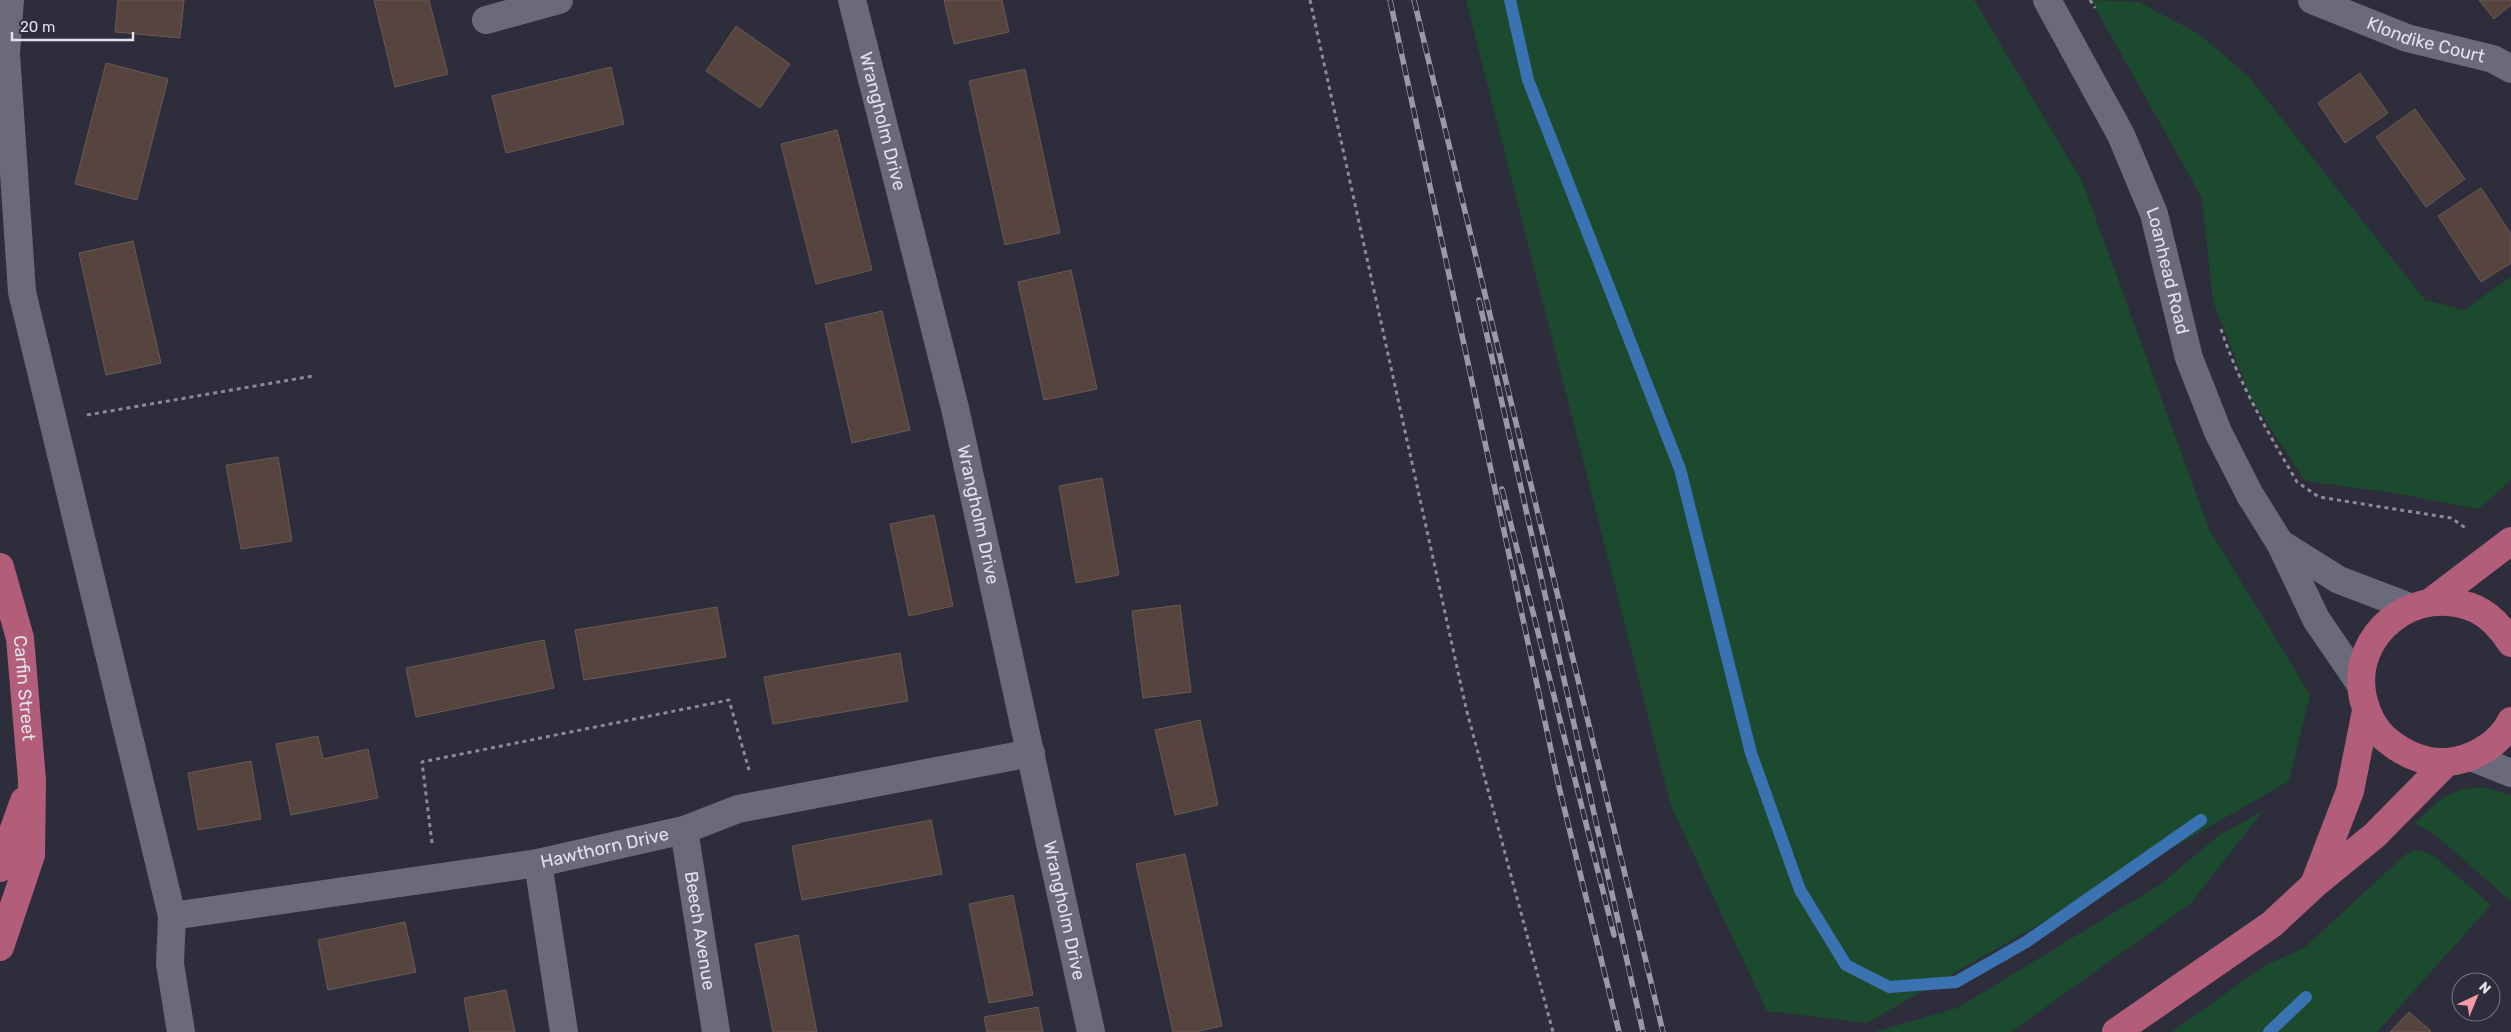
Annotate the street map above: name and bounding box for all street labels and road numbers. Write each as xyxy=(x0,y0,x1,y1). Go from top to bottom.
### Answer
street label: Klondike Court xyxy=(2364,12,2487,68)
street label: Wrangholm Drive xyxy=(855,50,911,193)
street label: Loanhead Road xyxy=(2141,204,2194,337)
street label: Wrangholm Drive xyxy=(952,443,1004,586)
street label: Carfin Street xyxy=(9,634,40,742)
street label: Hawthorn Drive xyxy=(538,823,671,873)
street label: Wrangholm Drive xyxy=(1039,839,1090,982)
street label: Beech Avenue xyxy=(680,870,720,992)

